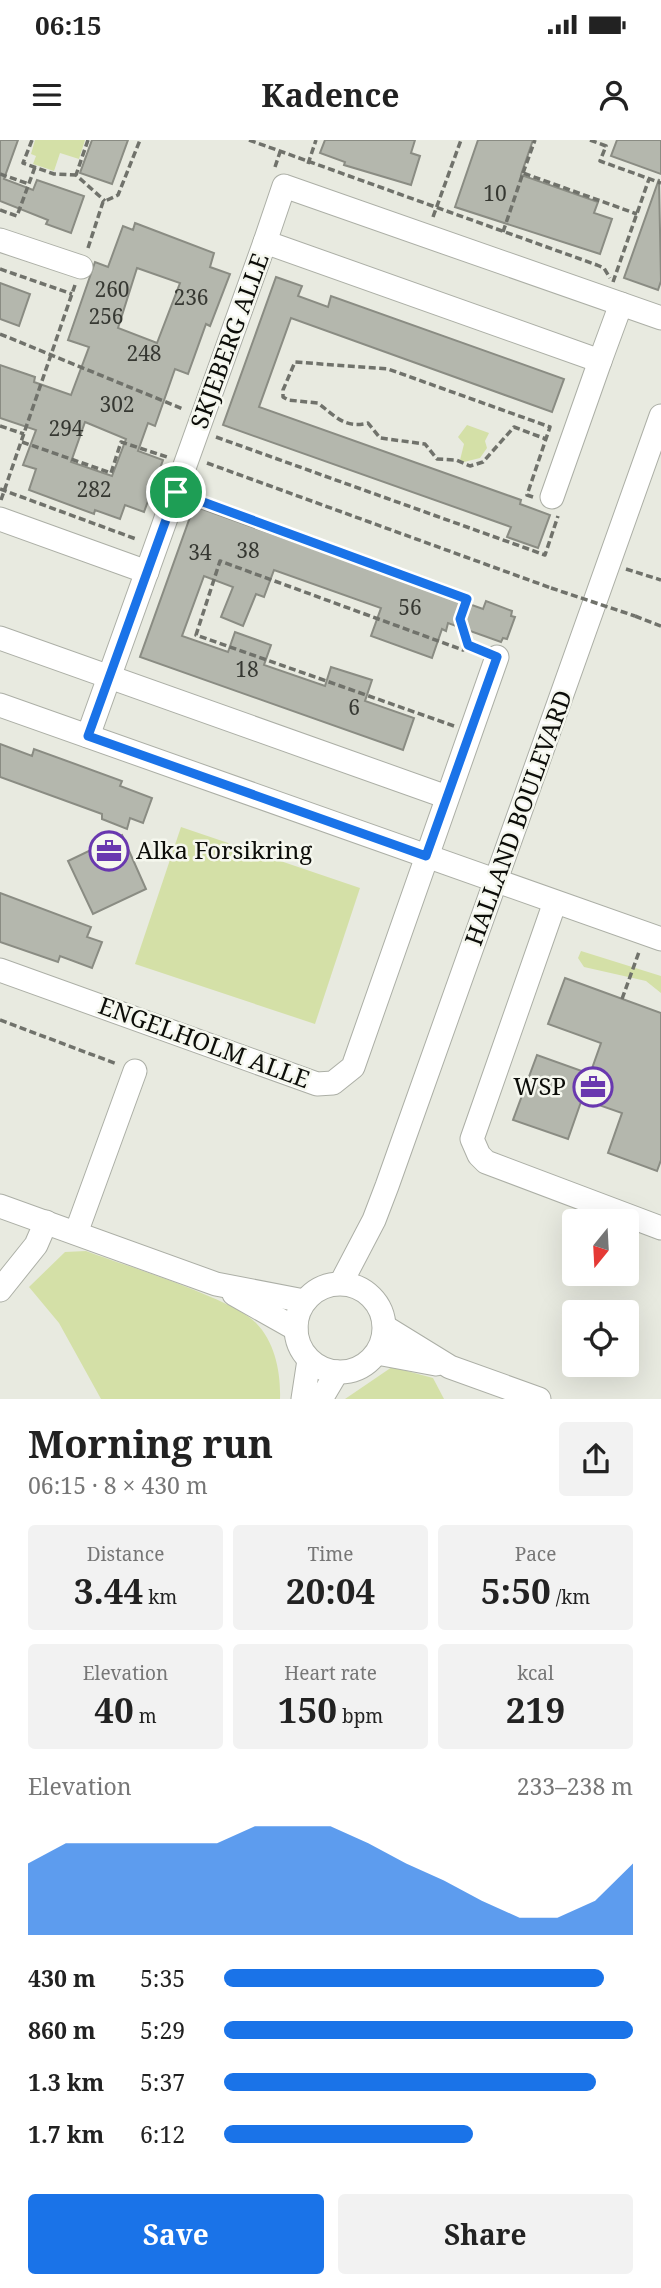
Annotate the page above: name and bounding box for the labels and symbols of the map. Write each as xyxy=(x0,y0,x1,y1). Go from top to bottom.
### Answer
house number: 10 xyxy=(483,179,507,207)
street label: SKJEBERG ALLE xyxy=(182,248,276,433)
house number: 260 xyxy=(94,275,130,303)
house number: 236 xyxy=(173,283,209,311)
house number: 256 xyxy=(88,302,124,330)
house number: 248 xyxy=(126,339,162,367)
house number: 302 xyxy=(99,390,135,418)
house number: 294 xyxy=(48,414,84,442)
pin xyxy=(146,462,206,522)
house number: 282 xyxy=(76,475,112,503)
house number: 38 xyxy=(236,536,260,564)
house number: 34 xyxy=(188,538,212,566)
house number: 56 xyxy=(398,593,422,621)
house number: 18 xyxy=(235,655,259,683)
street label: HALLAND BOULEVARD xyxy=(456,685,579,950)
house number: 6 xyxy=(348,693,360,721)
office icon: Alka Forsikring xyxy=(88,830,130,872)
place label: Alka Forsikring xyxy=(136,833,313,866)
street label: ENGELHOLM ALLE xyxy=(94,988,315,1095)
office icon: WSP xyxy=(572,1066,614,1108)
place label: WSP xyxy=(513,1069,566,1102)
north arrow xyxy=(562,1209,639,1286)

